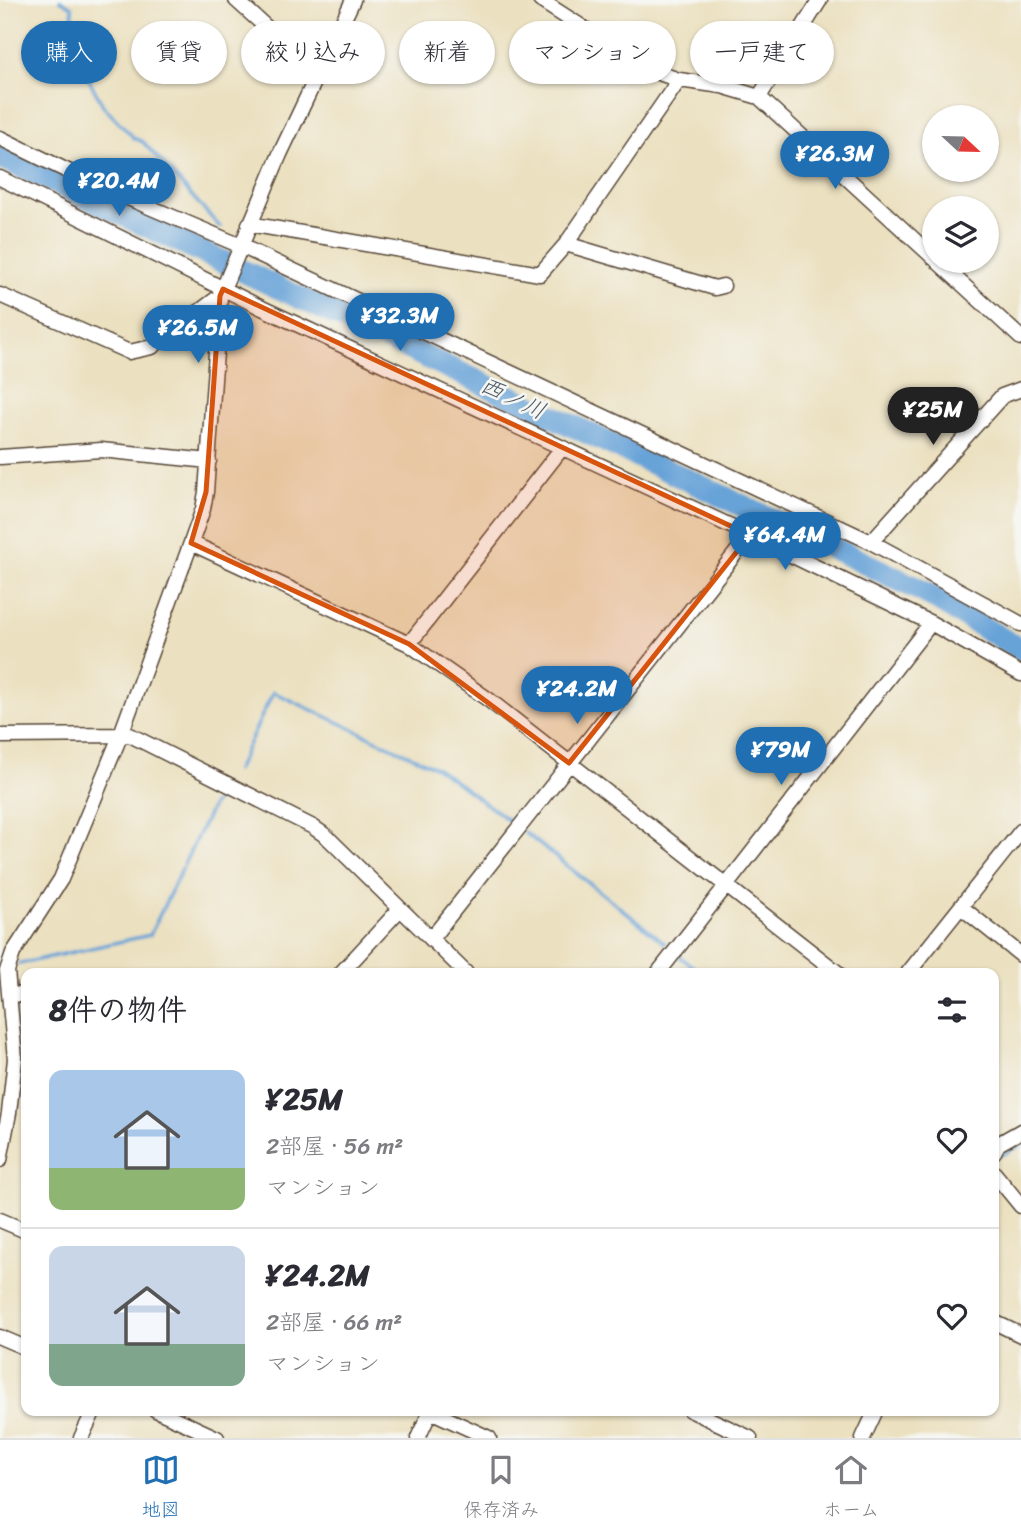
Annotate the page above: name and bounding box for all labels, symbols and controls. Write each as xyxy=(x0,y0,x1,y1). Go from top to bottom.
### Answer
chip: 購入 xyxy=(21,21,117,84)
chip: 賃貸 xyxy=(131,21,227,84)
chip: 絞り込み xyxy=(241,21,385,84)
chip: 新着 xyxy=(399,21,495,84)
chip: マンション xyxy=(509,21,676,84)
chip: 一戸建て xyxy=(690,21,834,84)
north arrow xyxy=(922,105,999,182)
map controls xyxy=(922,105,999,273)
pin: ¥26.3M xyxy=(778,132,892,191)
text: ¥26.3M xyxy=(796,133,874,174)
pin: ¥20.4M xyxy=(62,158,176,218)
text: ¥20.4M xyxy=(79,160,159,201)
button: layers xyxy=(922,196,999,273)
pin: ¥32.3M xyxy=(343,294,457,353)
text: ¥32.3M xyxy=(361,295,439,336)
pin: ¥26.5M xyxy=(141,306,255,365)
text: ¥26.5M xyxy=(159,307,237,348)
water label: 西ノ川 xyxy=(473,365,553,431)
pin: ¥25M xyxy=(892,388,974,447)
text: ¥25M xyxy=(904,389,962,430)
pin: ¥64.4M xyxy=(728,512,842,572)
text: ¥64.4M xyxy=(745,514,825,555)
pin: ¥24.2M xyxy=(520,666,634,726)
text: ¥24.2M xyxy=(537,668,617,709)
pin: ¥79M xyxy=(740,728,822,787)
text: ¥79M xyxy=(752,729,810,770)
text: 8件の物件 xyxy=(49,983,187,1037)
icon: filters xyxy=(933,991,971,1029)
text: ¥25M xyxy=(266,1072,343,1126)
icon: home xyxy=(105,1098,189,1182)
icon: heart xyxy=(933,1121,971,1159)
text: 2部屋 · 56 m² xyxy=(266,1126,403,1167)
text: マンション xyxy=(266,1167,380,1208)
text: ¥24.2M xyxy=(266,1248,370,1302)
icon: home xyxy=(105,1274,189,1358)
icon: heart xyxy=(933,1297,971,1335)
text: 2部屋 · 66 m² xyxy=(266,1302,402,1343)
text: マンション xyxy=(266,1343,380,1384)
tab: 地図 xyxy=(142,1451,180,1526)
tab: 保存済み xyxy=(463,1451,539,1526)
tab: ホーム xyxy=(823,1451,879,1526)

